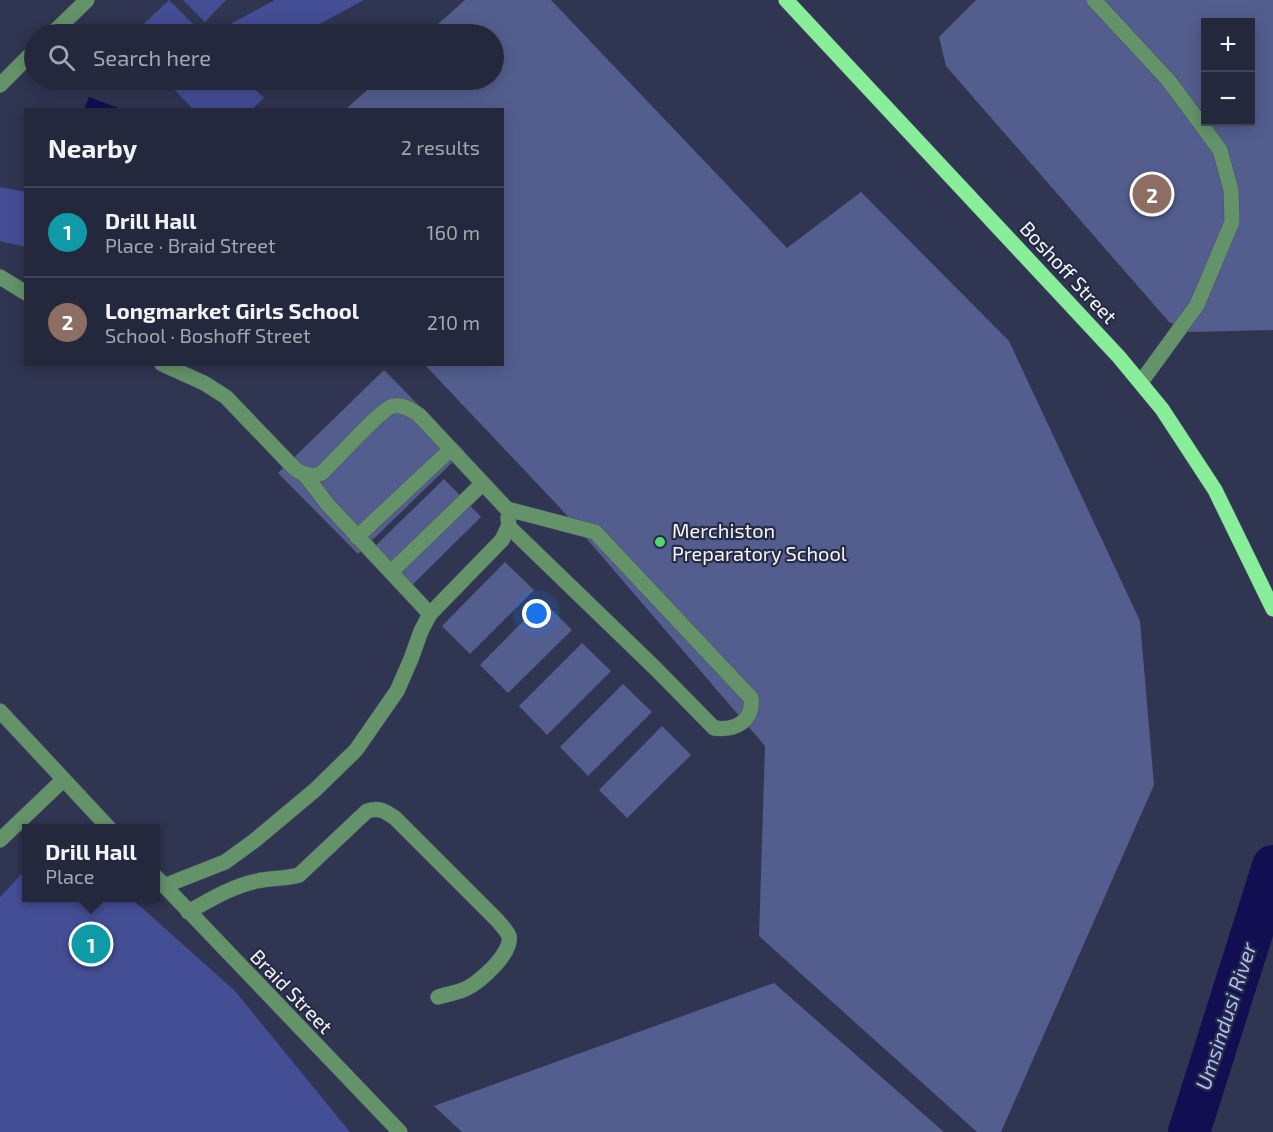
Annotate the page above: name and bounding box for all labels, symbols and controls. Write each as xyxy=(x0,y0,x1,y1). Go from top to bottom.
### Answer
map controls xyxy=(1201,18,1255,126)
button: + xyxy=(1201,18,1255,72)
search box xyxy=(24,24,504,90)
icon: search xyxy=(45,41,78,74)
text: Search here xyxy=(93,44,211,70)
button: − xyxy=(1201,72,1255,126)
text: Nearby xyxy=(48,132,137,163)
text: 2 results xyxy=(401,135,480,159)
pin: 2 xyxy=(1132,172,1172,216)
text: Drill Hall xyxy=(105,207,196,233)
street label: Boshoff Street xyxy=(1016,216,1123,328)
text: 1 xyxy=(63,220,72,244)
text: 160 m xyxy=(427,220,480,244)
text: Place · Braid Street xyxy=(105,233,276,257)
text: Longmarket Girls School xyxy=(105,297,359,323)
text: 2 xyxy=(62,310,73,334)
text: 210 m xyxy=(427,310,480,334)
text: School · Boshoff Street xyxy=(105,323,311,347)
place label: Merchiston Preparatory School xyxy=(672,518,847,565)
marker: Merchiston Preparatory School xyxy=(653,535,667,549)
your location xyxy=(522,599,551,628)
popup xyxy=(22,824,160,902)
text: Drill Hall xyxy=(45,838,137,864)
text: Place xyxy=(45,864,94,888)
pin: 1 xyxy=(72,922,110,966)
water label: Umsindusi River xyxy=(1189,939,1261,1093)
street label: Braid Street xyxy=(246,944,338,1038)

